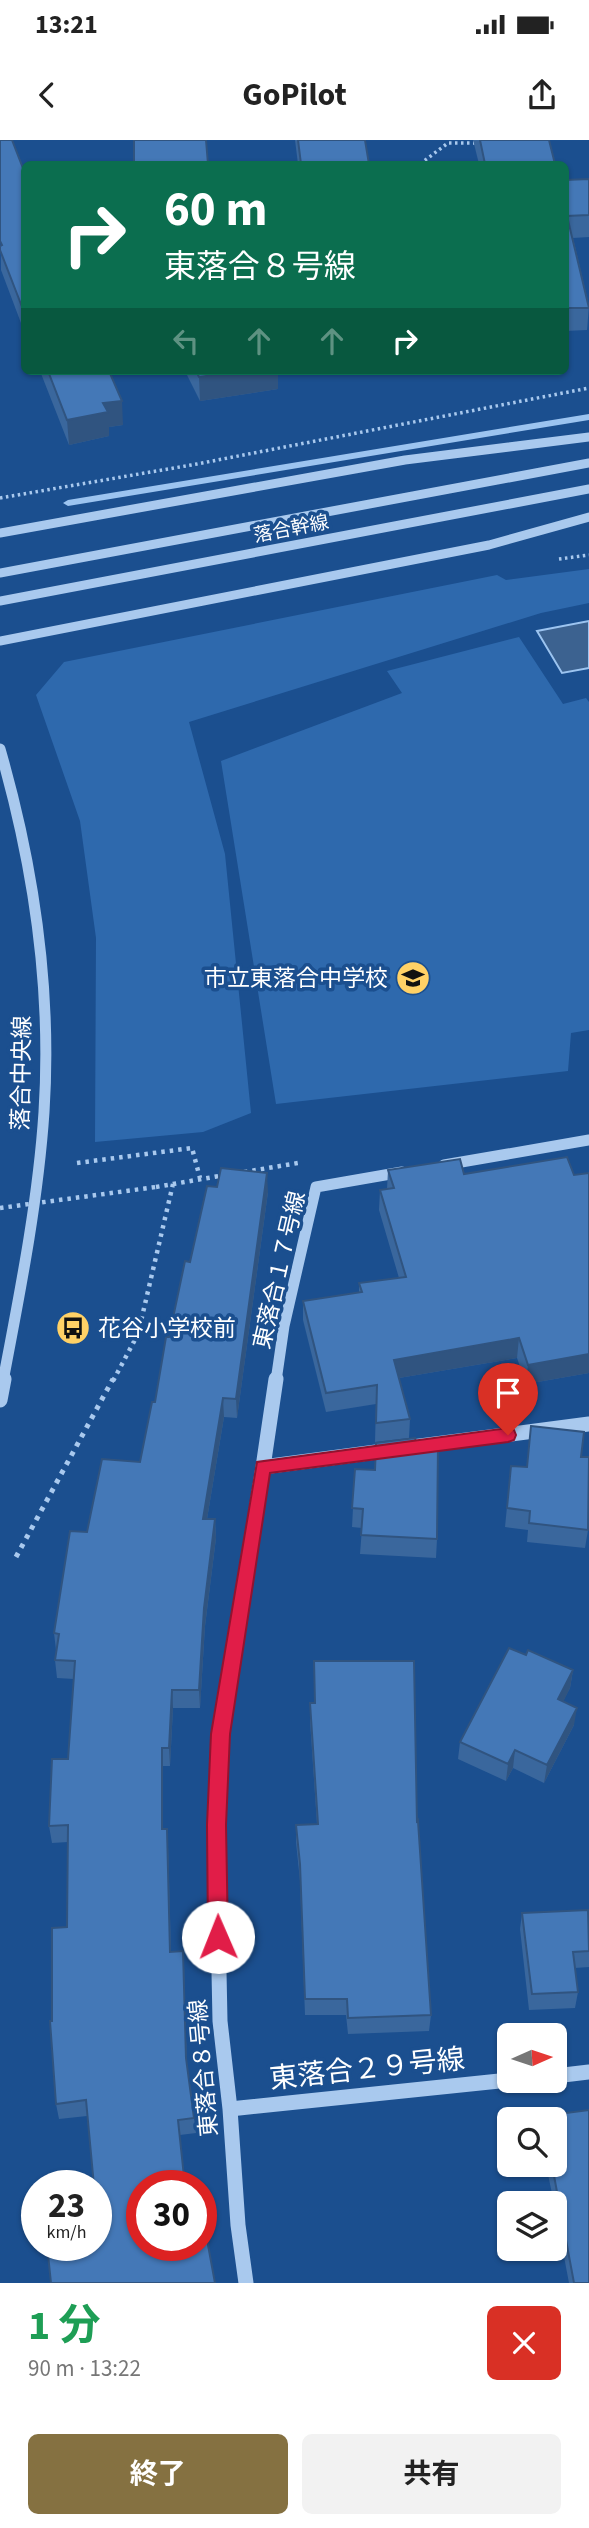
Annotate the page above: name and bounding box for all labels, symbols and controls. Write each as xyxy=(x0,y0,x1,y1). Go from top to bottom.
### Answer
text: 13:21 xyxy=(35,6,98,43)
text: GoPilot xyxy=(242,72,347,118)
icon: back xyxy=(28,76,66,114)
icon: share xyxy=(523,76,561,114)
text: 60 m xyxy=(164,175,268,245)
icon: right xyxy=(49,189,140,280)
text: 東落合８号線 xyxy=(164,244,356,290)
icon: left xyxy=(167,322,205,360)
icon: ahead xyxy=(240,322,278,360)
icon: ahead xyxy=(313,322,351,360)
icon: right xyxy=(386,322,424,360)
street label: 落合幹線 xyxy=(251,509,331,550)
school or university icon: 市立東落合中学校 xyxy=(394,959,432,997)
place label: 市立東落合中学校 xyxy=(204,962,388,995)
street label: 落合中央線 xyxy=(4,1015,39,1131)
street label: 東落合１７号線 xyxy=(245,1188,314,1352)
bus stop icon: 花谷小学校前 xyxy=(54,1309,92,1347)
place label: 花谷小学校前 xyxy=(98,1312,236,1345)
pin xyxy=(478,1363,538,1435)
icon: arrive xyxy=(489,1374,527,1412)
position arrow xyxy=(181,1900,255,1974)
street label: 東落合８号線 xyxy=(181,1998,226,2138)
north arrow xyxy=(497,2023,567,2093)
map controls xyxy=(497,2023,567,2261)
street label: 東落合２９号線 xyxy=(268,2039,467,2099)
button: search xyxy=(497,2107,567,2177)
speed limit sign: 30 xyxy=(126,2170,217,2261)
text: 23 xyxy=(48,2181,85,2231)
button: layers xyxy=(497,2191,567,2261)
text: km/h xyxy=(47,2220,86,2245)
text: 1 分 xyxy=(28,2296,101,2356)
button: close xyxy=(487,2306,561,2380)
text: 90 m · 13:22 xyxy=(28,2352,141,2385)
button: 終了 xyxy=(28,2434,288,2514)
button: 共有 xyxy=(302,2434,561,2514)

